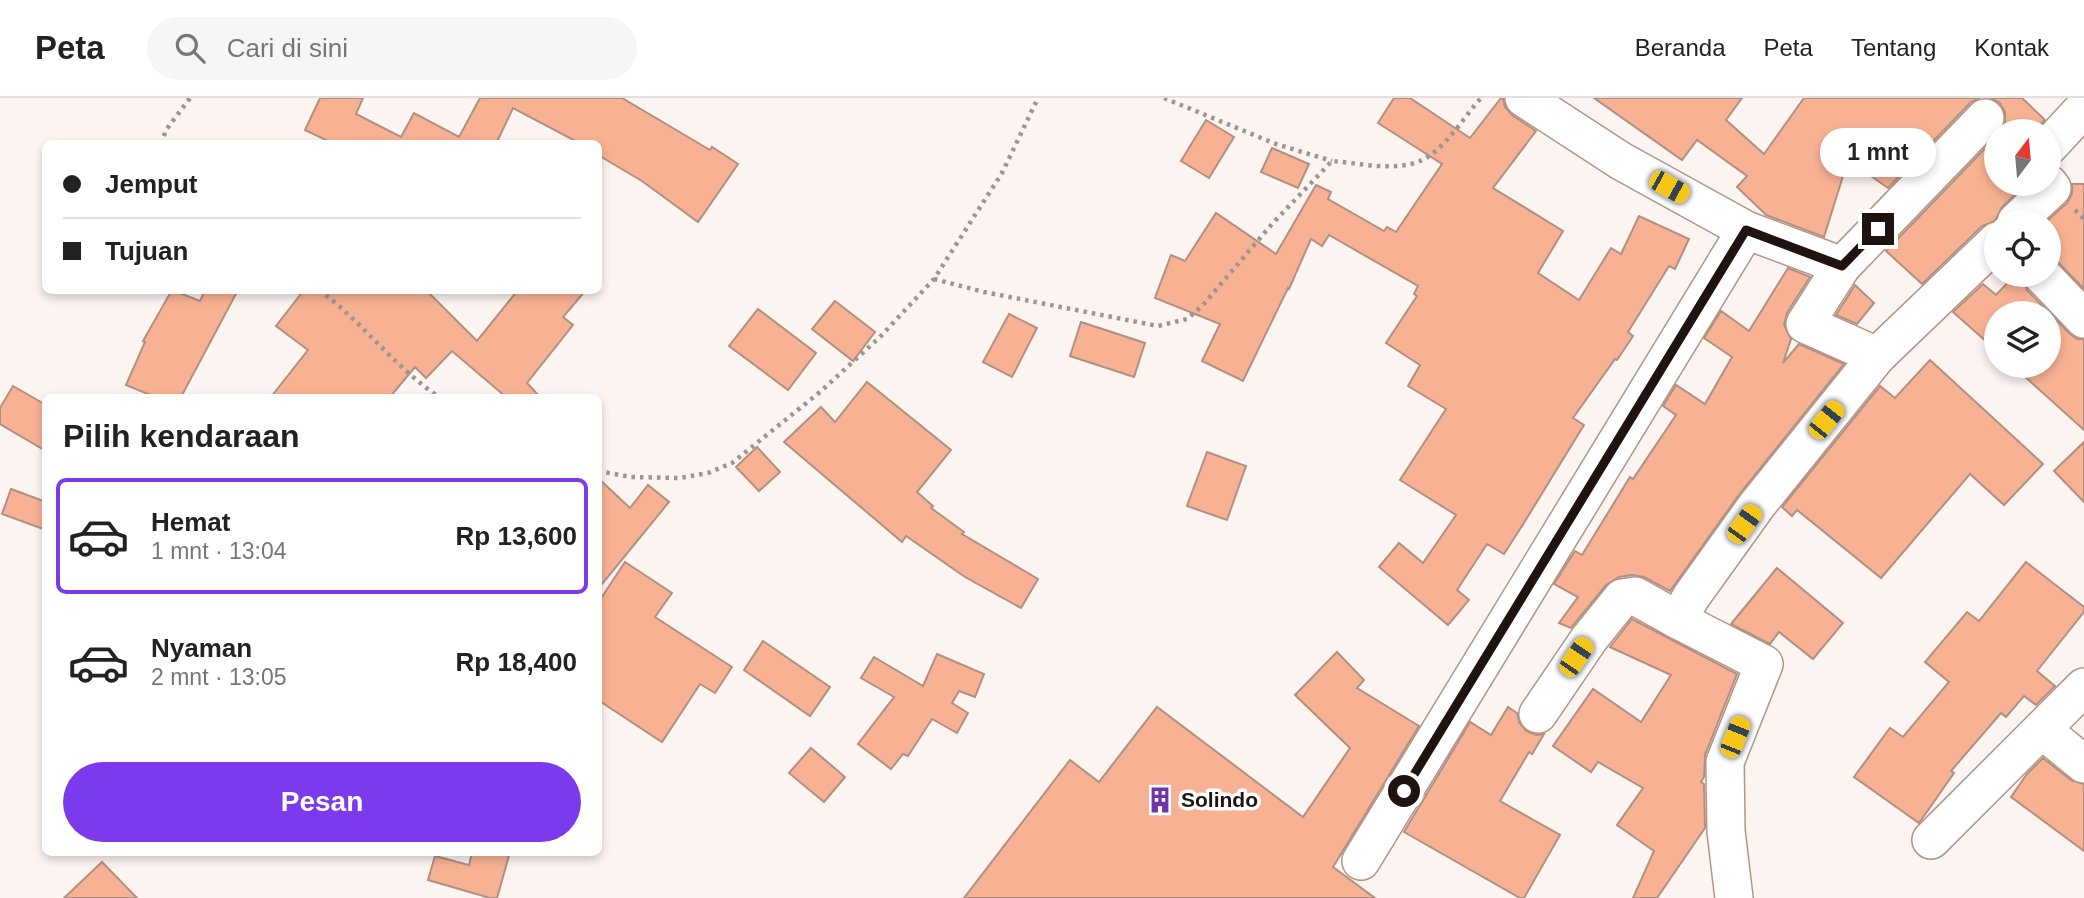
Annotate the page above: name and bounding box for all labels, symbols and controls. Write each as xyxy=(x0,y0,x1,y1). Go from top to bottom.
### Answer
search box xyxy=(147,17,637,80)
text: Peta xyxy=(35,29,105,66)
icon: search xyxy=(171,29,209,67)
text: Cari di sini xyxy=(227,33,348,63)
text: Beranda xyxy=(1635,34,1726,61)
text: Peta xyxy=(1764,34,1813,61)
text: Tentang xyxy=(1851,34,1936,61)
text: Kontak xyxy=(1974,34,2049,61)
north arrow xyxy=(1984,119,2062,196)
map controls xyxy=(1984,119,2061,378)
callout: 1 mnt xyxy=(1820,128,1936,176)
text: 1 mnt xyxy=(1847,139,1909,165)
car xyxy=(1646,168,1693,206)
text: Jemput xyxy=(105,169,197,199)
button: locate xyxy=(1984,210,2061,287)
route end xyxy=(1862,213,1894,245)
text: Tujuan xyxy=(105,236,188,266)
button: layers xyxy=(1984,301,2061,378)
car xyxy=(1805,397,1848,443)
text: Pilih kendaraan xyxy=(63,418,300,454)
car xyxy=(1724,501,1765,547)
icon: car xyxy=(67,505,130,568)
text: Hemat xyxy=(151,507,230,537)
text: Rp 13,600 xyxy=(456,521,577,551)
text: 1 mnt · 13:04 xyxy=(151,538,287,564)
icon: car xyxy=(67,631,130,694)
text: Nyaman xyxy=(151,633,252,663)
car xyxy=(1556,634,1597,680)
text: Rp 18,400 xyxy=(456,647,577,677)
text: 2 mnt · 13:05 xyxy=(151,664,287,690)
car xyxy=(1718,714,1753,760)
button: Pesan xyxy=(63,762,581,842)
route start xyxy=(1388,775,1420,807)
building icon: Solindo xyxy=(1145,785,1175,815)
place label: Solindo xyxy=(1181,788,1258,811)

